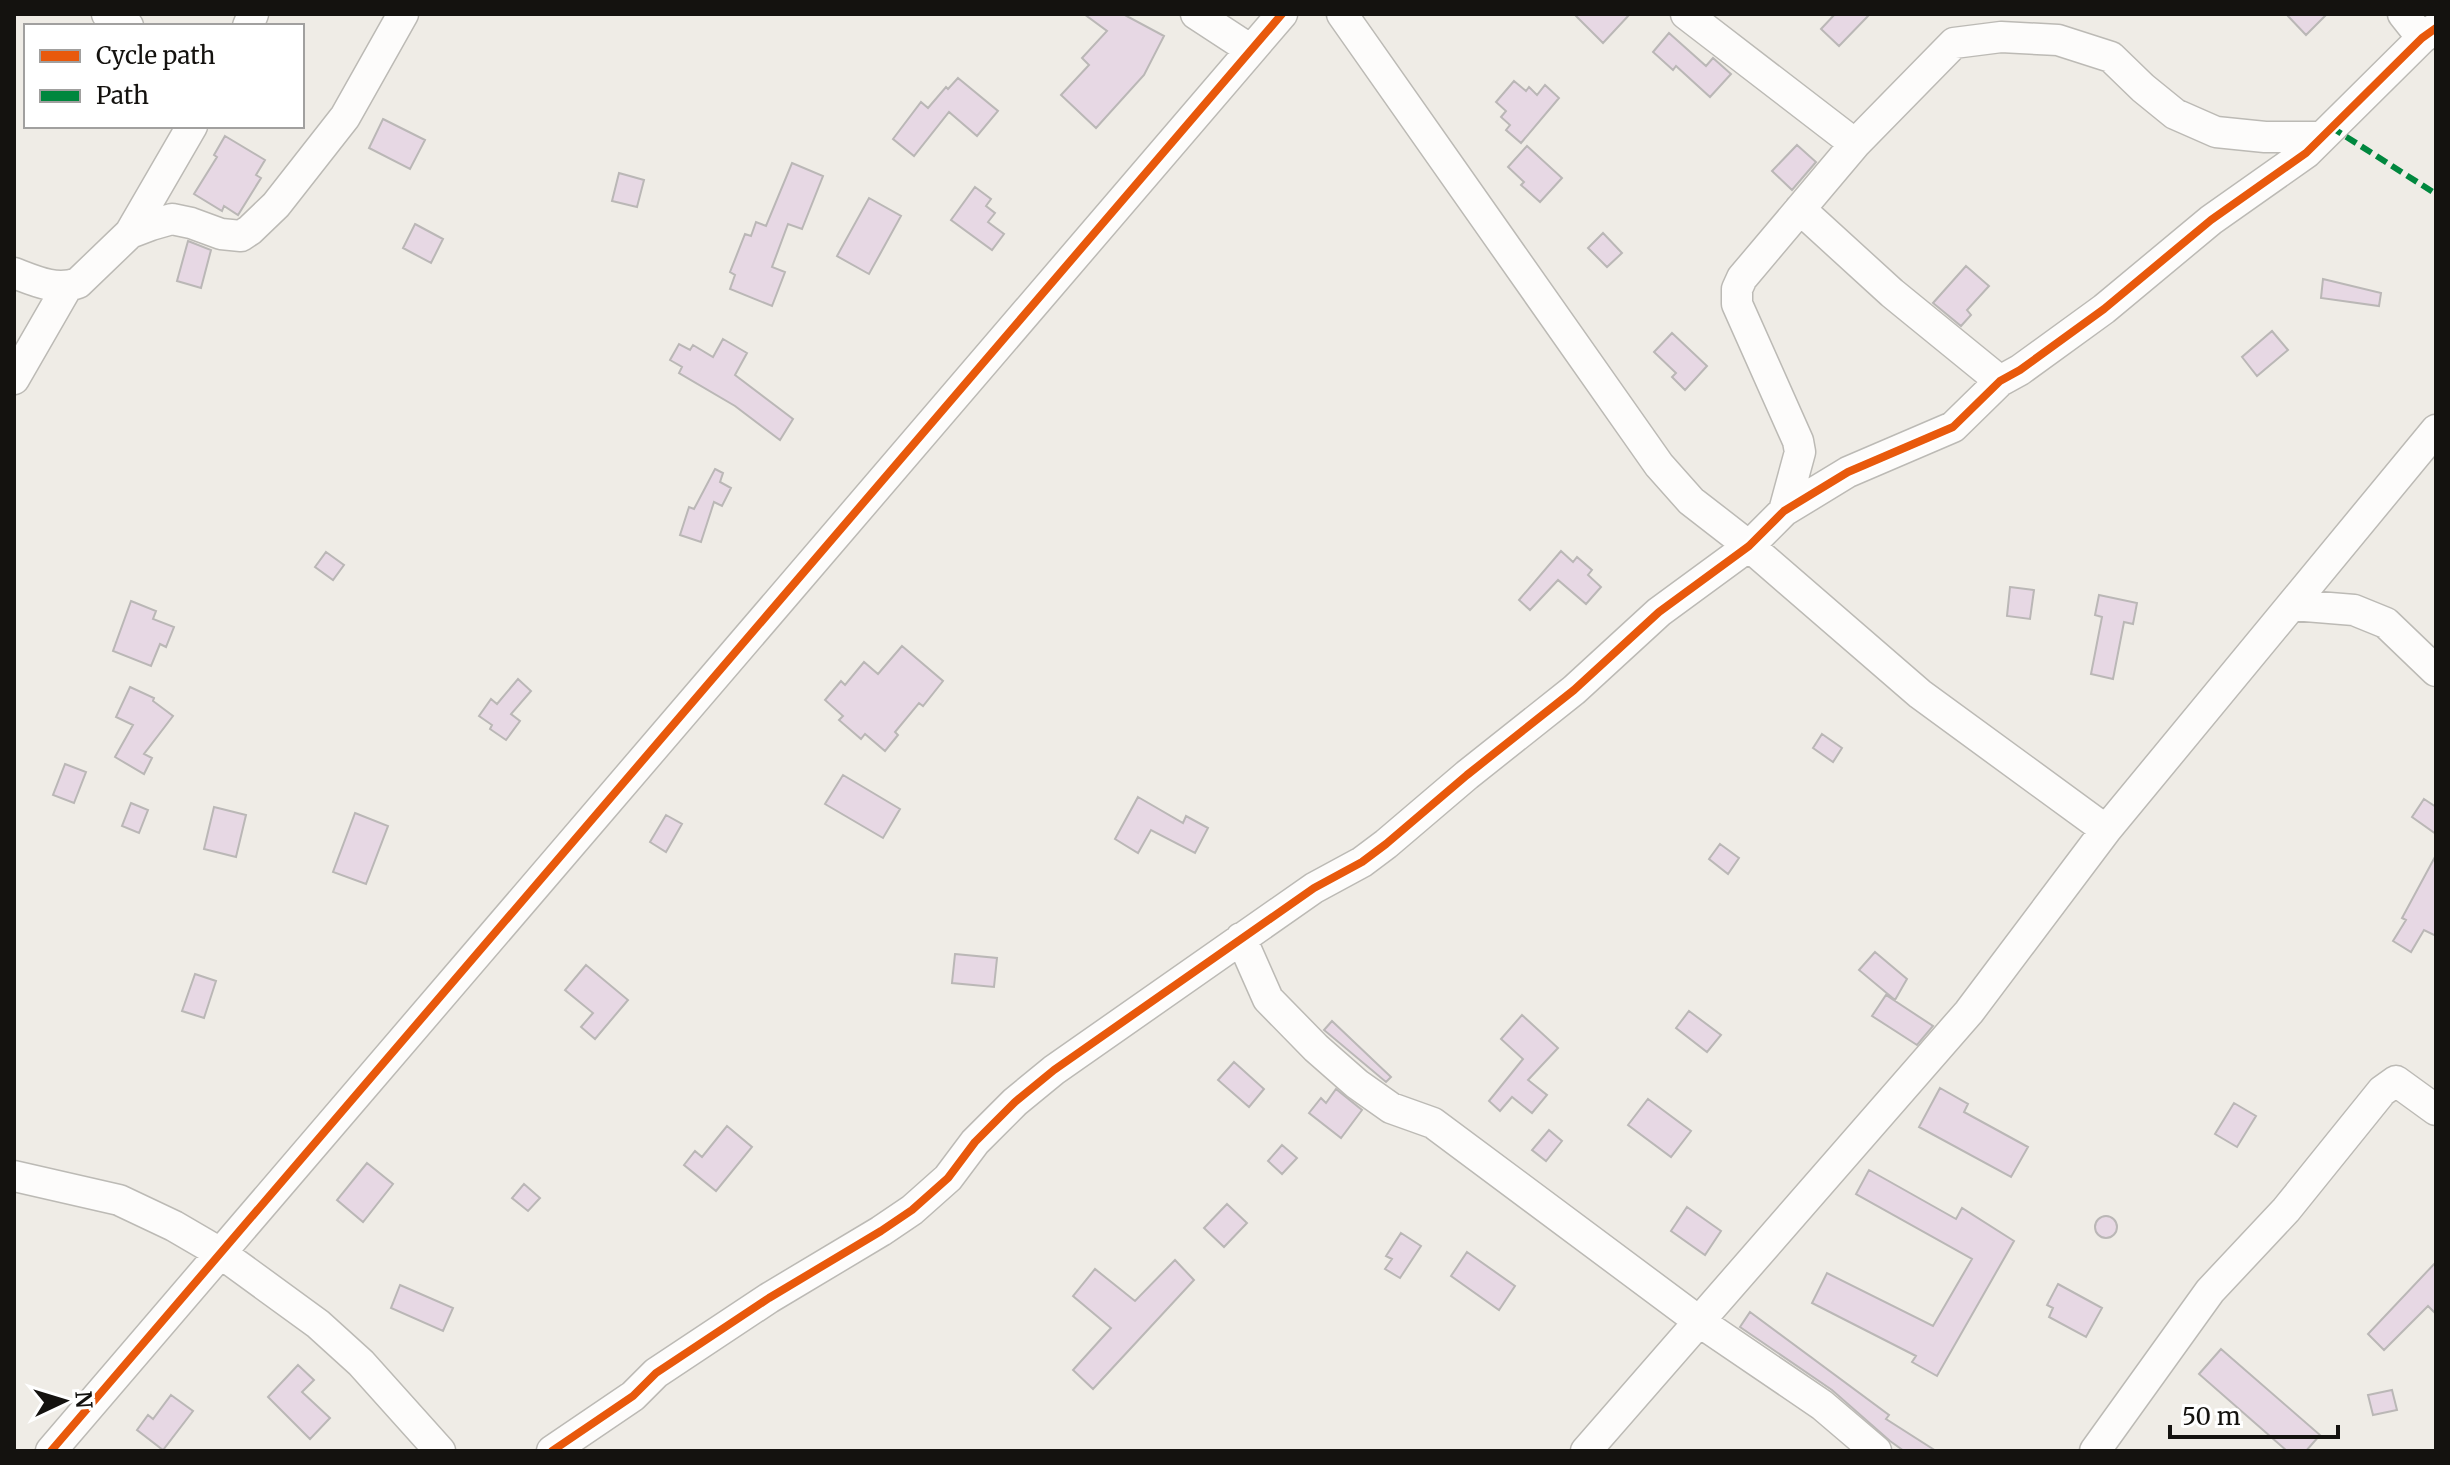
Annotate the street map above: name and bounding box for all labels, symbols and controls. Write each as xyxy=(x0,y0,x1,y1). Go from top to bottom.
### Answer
legend xyxy=(24,24,304,128)
text: Cycle path xyxy=(96,40,215,71)
text: Path xyxy=(96,80,149,111)
north arrow xyxy=(24,1361,104,1441)
scale bar xyxy=(2170,1389,2338,1439)
text: N xyxy=(69,1390,99,1410)
text: 50 m xyxy=(2182,1401,2241,1432)

